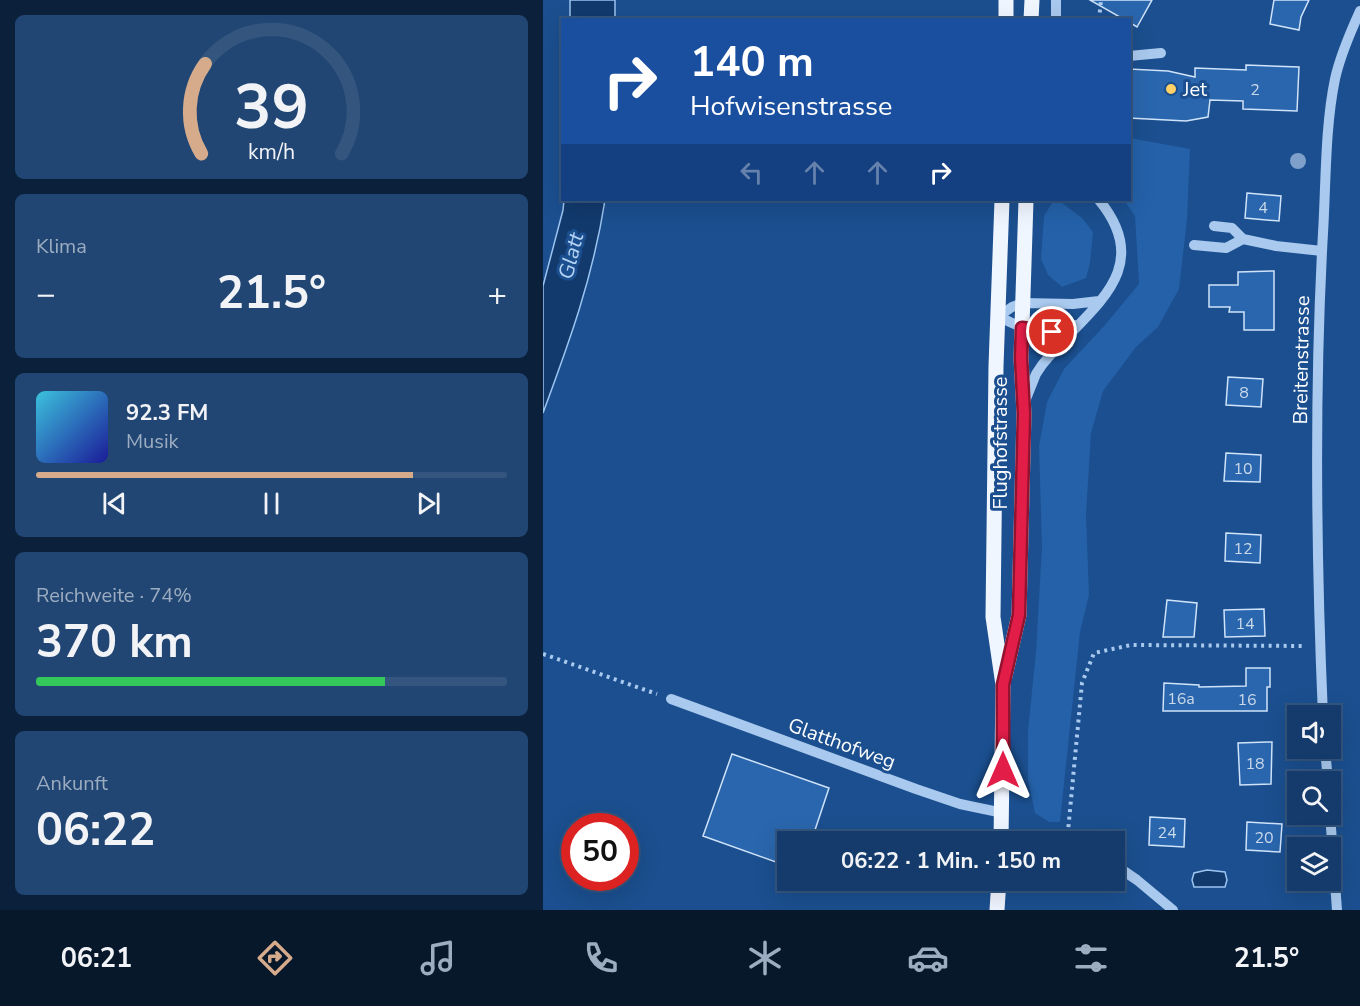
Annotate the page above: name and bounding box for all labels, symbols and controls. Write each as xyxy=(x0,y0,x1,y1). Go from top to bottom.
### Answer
text: 140 m xyxy=(690,34,814,91)
icon: right xyxy=(591,42,669,120)
text: 39 xyxy=(234,65,309,150)
place label: Jet xyxy=(1182,76,1208,103)
house number: 2 xyxy=(1250,79,1260,101)
marker: Jet xyxy=(1164,82,1178,96)
text: Hofwisenstrasse xyxy=(690,88,892,125)
text: km/h xyxy=(248,137,295,167)
icon: left xyxy=(735,156,768,189)
icon: ahead xyxy=(798,156,831,189)
icon: ahead xyxy=(861,156,894,189)
icon: right xyxy=(924,156,957,189)
house number: 4 xyxy=(1258,197,1268,219)
water label: Glatt xyxy=(552,229,590,282)
text: Klima xyxy=(36,233,87,260)
text: 21.5° xyxy=(217,263,326,324)
text: − xyxy=(36,272,56,317)
text: + xyxy=(487,272,507,317)
street label: Breitenstrasse xyxy=(1287,295,1316,425)
pin xyxy=(1026,306,1077,357)
icon: arrive xyxy=(1035,315,1068,348)
street label: Flughofstrasse xyxy=(987,377,1014,509)
house number: 8 xyxy=(1239,382,1249,404)
text: 92.3 FM xyxy=(126,398,208,428)
text: Musik xyxy=(126,428,179,455)
house number: 10 xyxy=(1233,458,1253,480)
icon: previous xyxy=(98,487,131,520)
icon: pause xyxy=(255,487,288,520)
icon: next xyxy=(412,487,445,520)
house number: 12 xyxy=(1233,538,1253,560)
text: Reichweite · 74% xyxy=(36,582,192,609)
text: 370 km xyxy=(36,612,193,673)
house number: 14 xyxy=(1235,613,1255,635)
house number: 16a xyxy=(1167,688,1195,710)
house number: 16 xyxy=(1237,689,1257,711)
map controls xyxy=(1287,705,1341,891)
button: sound xyxy=(1287,705,1341,759)
street label: Glatthofweg xyxy=(784,712,899,775)
position arrow xyxy=(971,738,1035,802)
house number: 18 xyxy=(1245,753,1265,775)
text: Ankunft xyxy=(36,770,108,797)
button: search xyxy=(1287,771,1341,825)
text: 06:22 xyxy=(36,800,155,861)
speed limit sign: 50 xyxy=(561,813,639,891)
house number: 24 xyxy=(1157,822,1177,844)
house number: 20 xyxy=(1254,827,1274,849)
button: layers xyxy=(1287,837,1341,891)
text: 06:22 · 1 Min. · 150 m xyxy=(841,846,1061,876)
icon: directions xyxy=(254,937,296,979)
icon: music xyxy=(417,937,459,979)
icon: phone xyxy=(580,937,622,979)
icon: climate xyxy=(744,937,786,979)
icon: car xyxy=(907,937,949,979)
icon: filters xyxy=(1070,937,1112,979)
text: 06:21 xyxy=(61,940,132,977)
text: 21.5° xyxy=(1234,940,1299,977)

